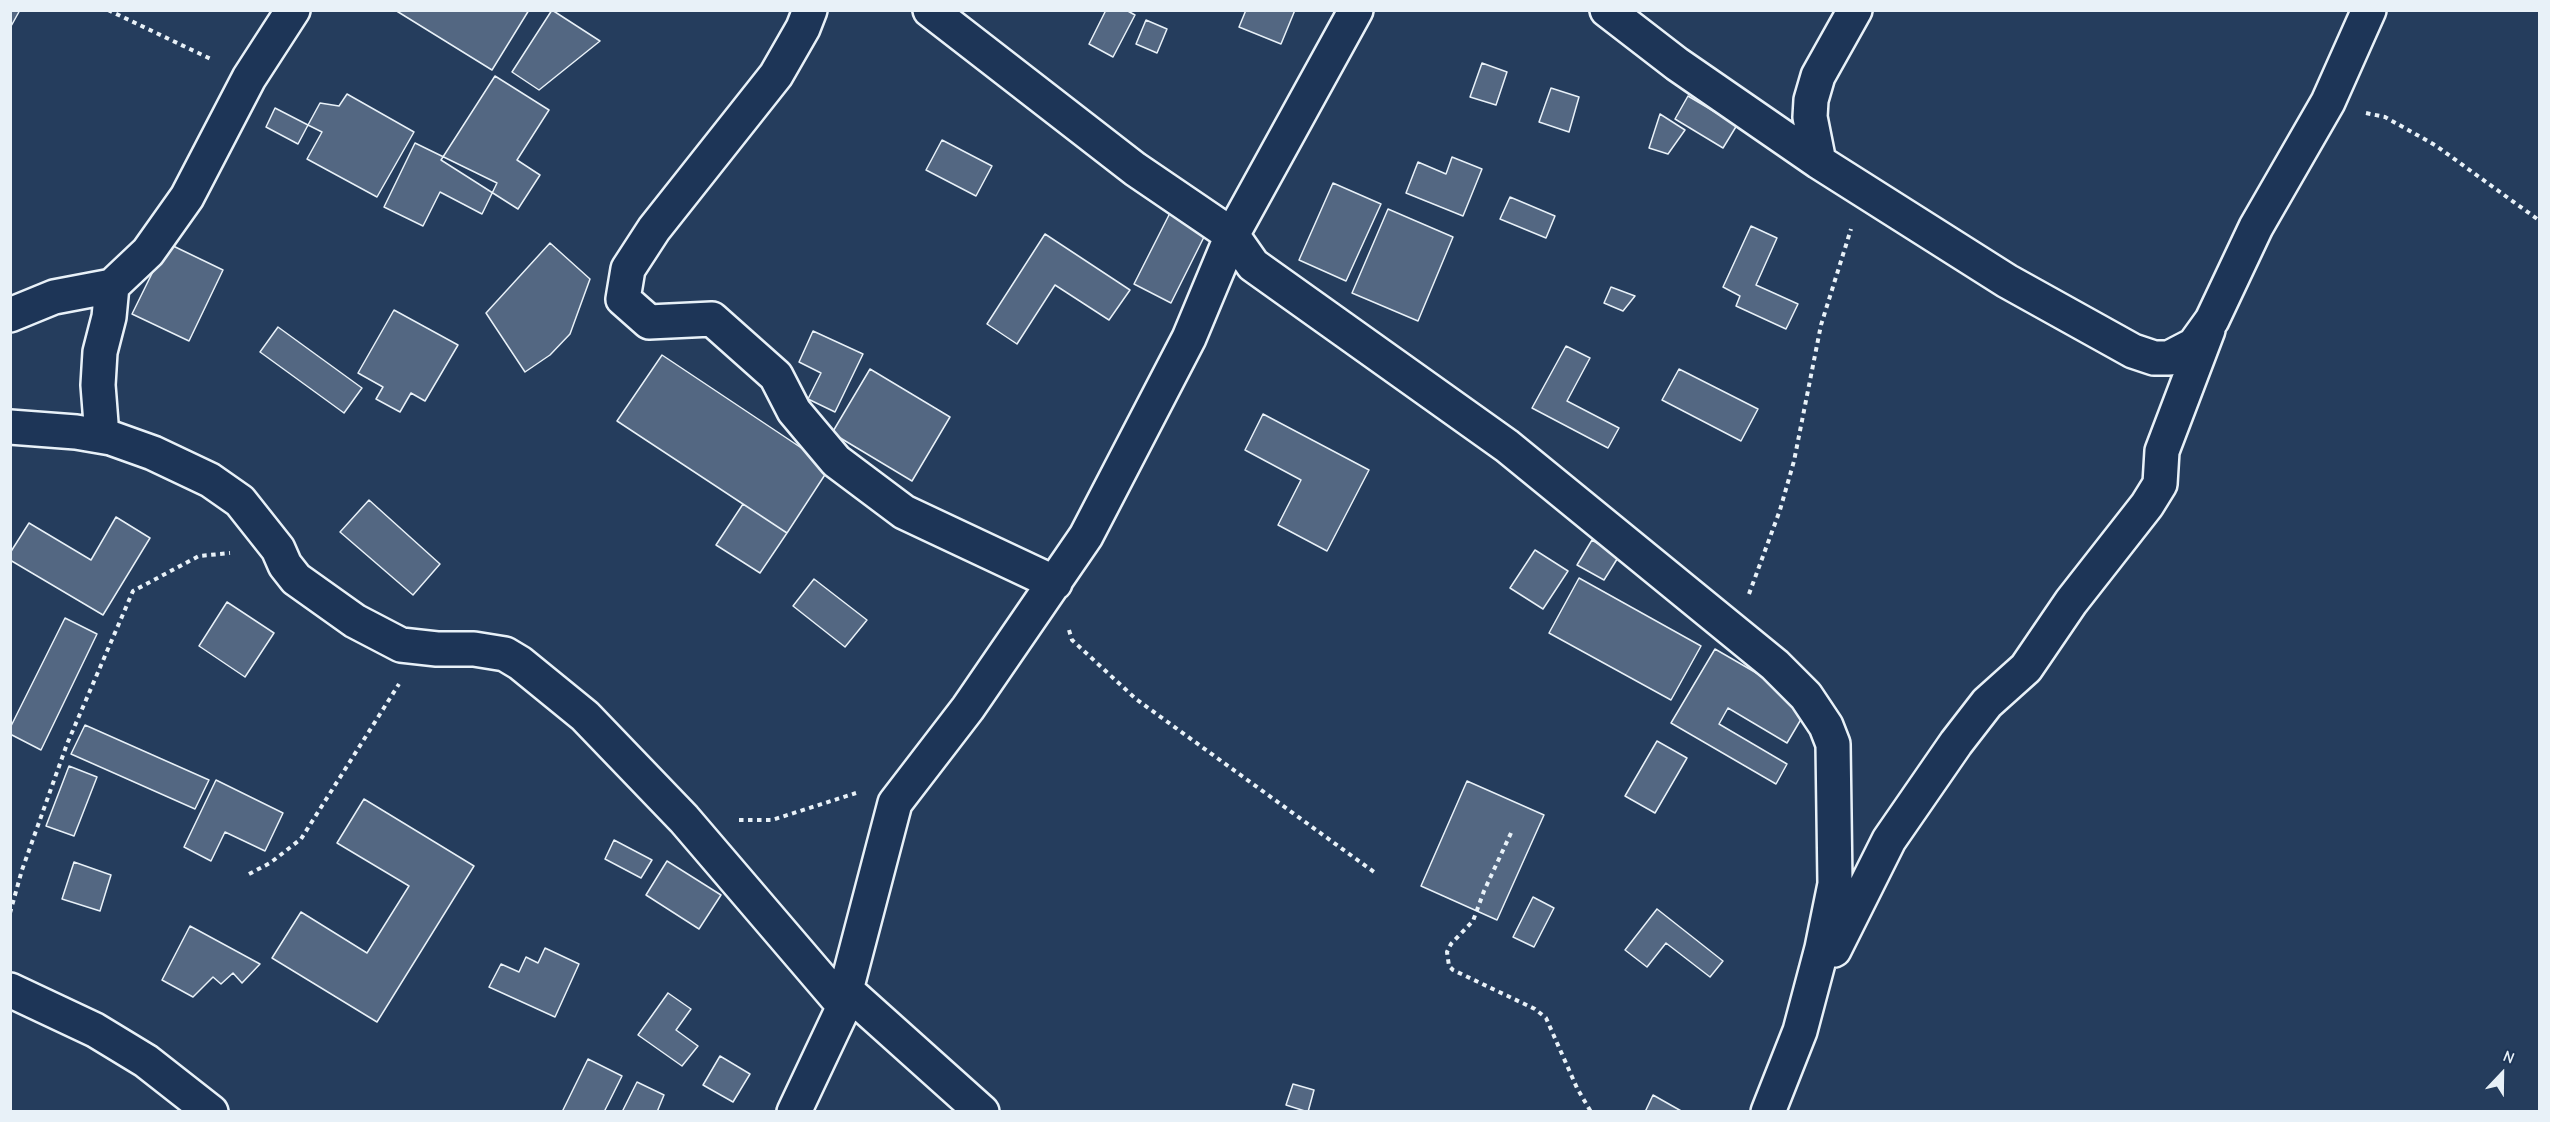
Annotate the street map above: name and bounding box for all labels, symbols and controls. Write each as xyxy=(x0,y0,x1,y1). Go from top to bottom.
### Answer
north arrow xyxy=(2472,1044,2532,1104)
text: N xyxy=(2501,1047,2517,1068)

